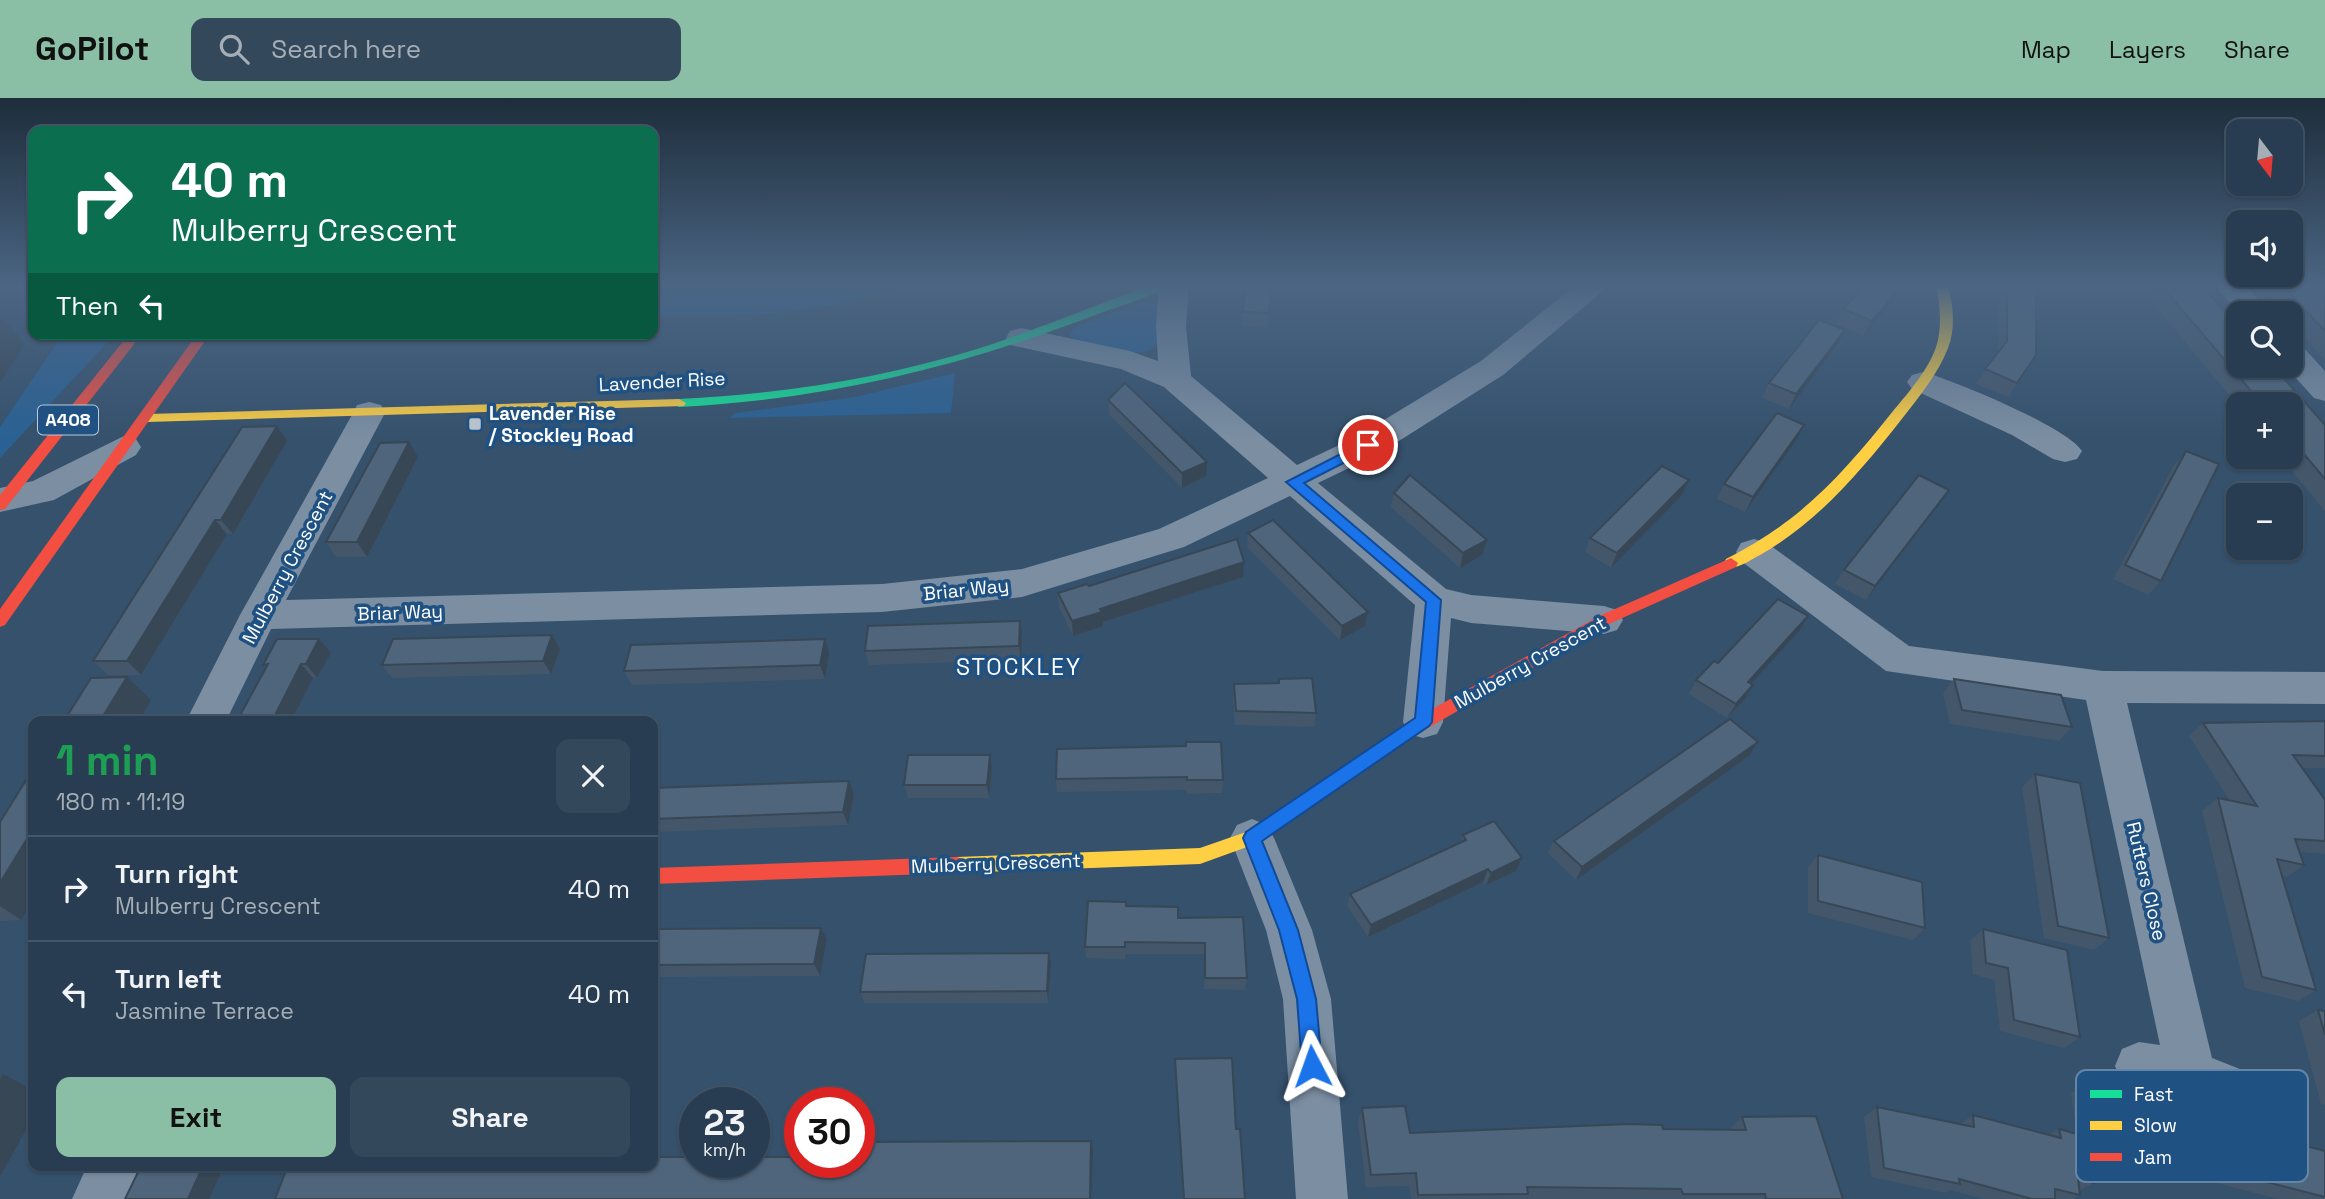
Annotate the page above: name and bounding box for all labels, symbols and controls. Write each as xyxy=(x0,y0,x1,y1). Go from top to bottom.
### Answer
search box xyxy=(191,18,681,81)
text: GoPilot xyxy=(35,28,149,70)
icon: search xyxy=(215,30,253,68)
text: Search here xyxy=(271,32,421,66)
text: Map xyxy=(2021,34,2071,65)
text: Layers xyxy=(2109,34,2186,65)
text: Share xyxy=(2224,34,2290,65)
north arrow xyxy=(2226,119,2303,196)
map controls xyxy=(2226,119,2303,560)
text: 40 m xyxy=(171,149,288,211)
icon: right xyxy=(56,154,147,245)
text: Mulberry Crescent xyxy=(171,210,457,250)
button: sound xyxy=(2226,210,2303,287)
icon: left xyxy=(133,287,171,325)
text: Then xyxy=(56,289,119,323)
button: search xyxy=(2226,301,2303,378)
street label: Lavender Rise xyxy=(598,366,726,397)
button: + xyxy=(2226,392,2303,469)
place label: Lavender Rise / Stockley Road xyxy=(488,401,634,448)
road number: A408 xyxy=(38,406,98,434)
pin xyxy=(1338,415,1398,475)
marker: Lavender Rise / Stockley Road xyxy=(467,416,483,432)
icon: arrive xyxy=(1349,426,1387,464)
button: − xyxy=(2226,483,2303,560)
street label: Mulberry Crescent xyxy=(236,486,338,648)
street label: Briar Way xyxy=(922,573,1010,606)
street label: Briar Way xyxy=(357,599,443,626)
street label: Mulberry Crescent xyxy=(1450,610,1611,715)
district label: STOCKLEY xyxy=(956,652,1082,682)
text: 1 min xyxy=(56,734,159,787)
button: close xyxy=(556,739,630,813)
text: 180 m · 11:19 xyxy=(56,787,185,817)
street label: Rutters Close xyxy=(2121,819,2172,943)
street label: Mulberry Crescent xyxy=(911,848,1081,879)
text: Turn right xyxy=(115,857,239,891)
icon: right xyxy=(56,870,94,908)
text: 40 m xyxy=(568,872,630,906)
text: Mulberry Crescent xyxy=(115,891,321,921)
text: Turn left xyxy=(115,962,222,996)
icon: left xyxy=(56,975,94,1013)
text: 40 m xyxy=(568,977,630,1011)
text: Jasmine Terrace xyxy=(115,996,294,1026)
position arrow xyxy=(1275,1029,1349,1103)
legend xyxy=(2076,1070,2308,1182)
button: Exit xyxy=(56,1077,336,1157)
button: Share xyxy=(350,1077,630,1157)
text: Fast xyxy=(2134,1082,2174,1107)
speed limit sign: 30 xyxy=(784,1087,875,1178)
text: 23 xyxy=(703,1101,746,1145)
text: Slow xyxy=(2134,1113,2177,1138)
text: km/h xyxy=(703,1138,746,1161)
text: Jam xyxy=(2134,1145,2172,1170)

